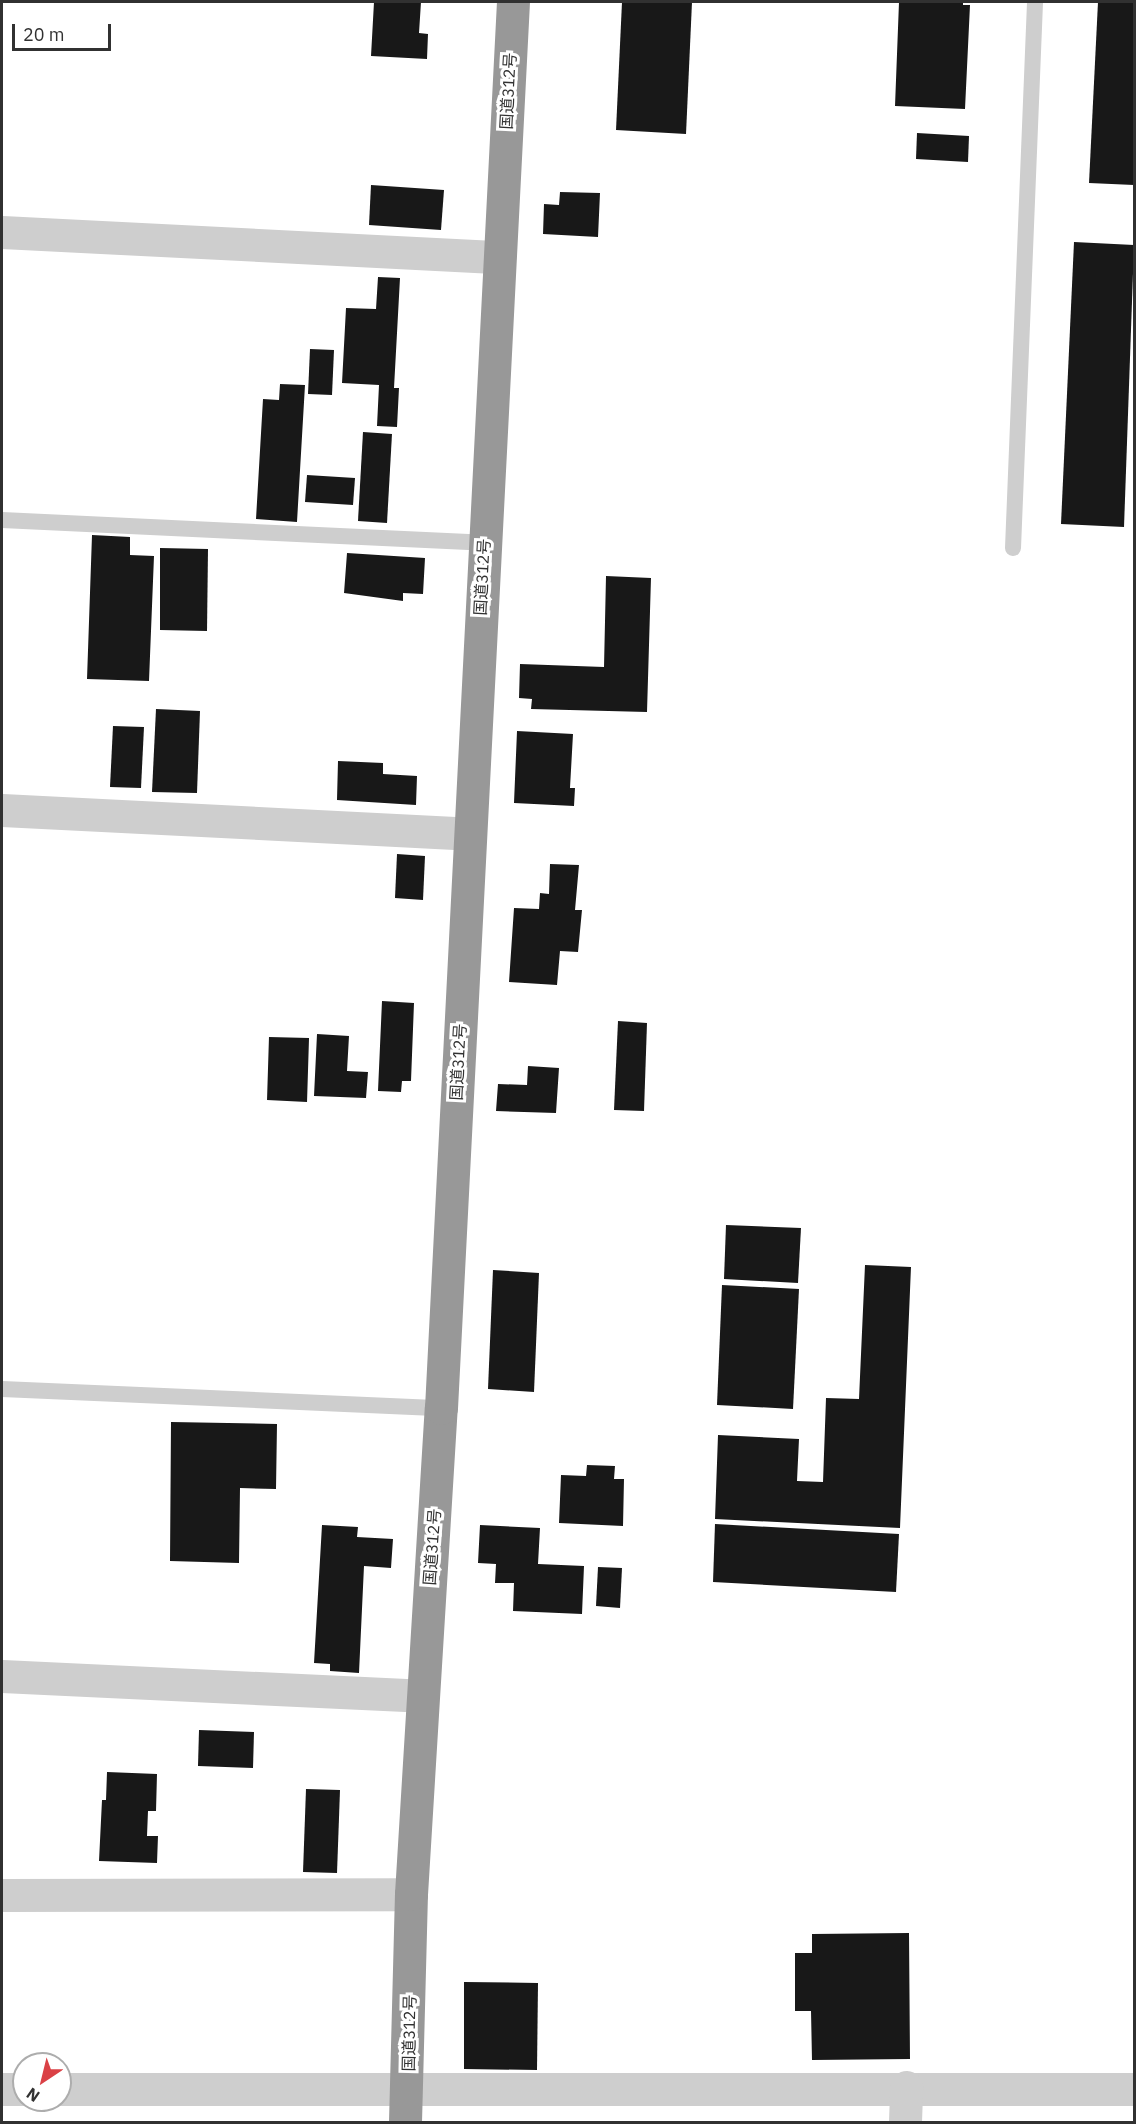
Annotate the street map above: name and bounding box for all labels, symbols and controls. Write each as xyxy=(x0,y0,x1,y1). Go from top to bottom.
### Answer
scale bar xyxy=(15,12,114,50)
text: 20 m xyxy=(23,23,65,46)
street label: 国道312号 xyxy=(496,52,520,130)
street label: 国道312号 xyxy=(470,538,494,616)
street label: 国道312号 xyxy=(446,1023,470,1101)
street label: 国道312号 xyxy=(420,1508,444,1586)
street label: 国道312号 xyxy=(399,1994,419,2072)
north arrow xyxy=(12,2052,72,2112)
text: N xyxy=(22,2084,43,2107)

